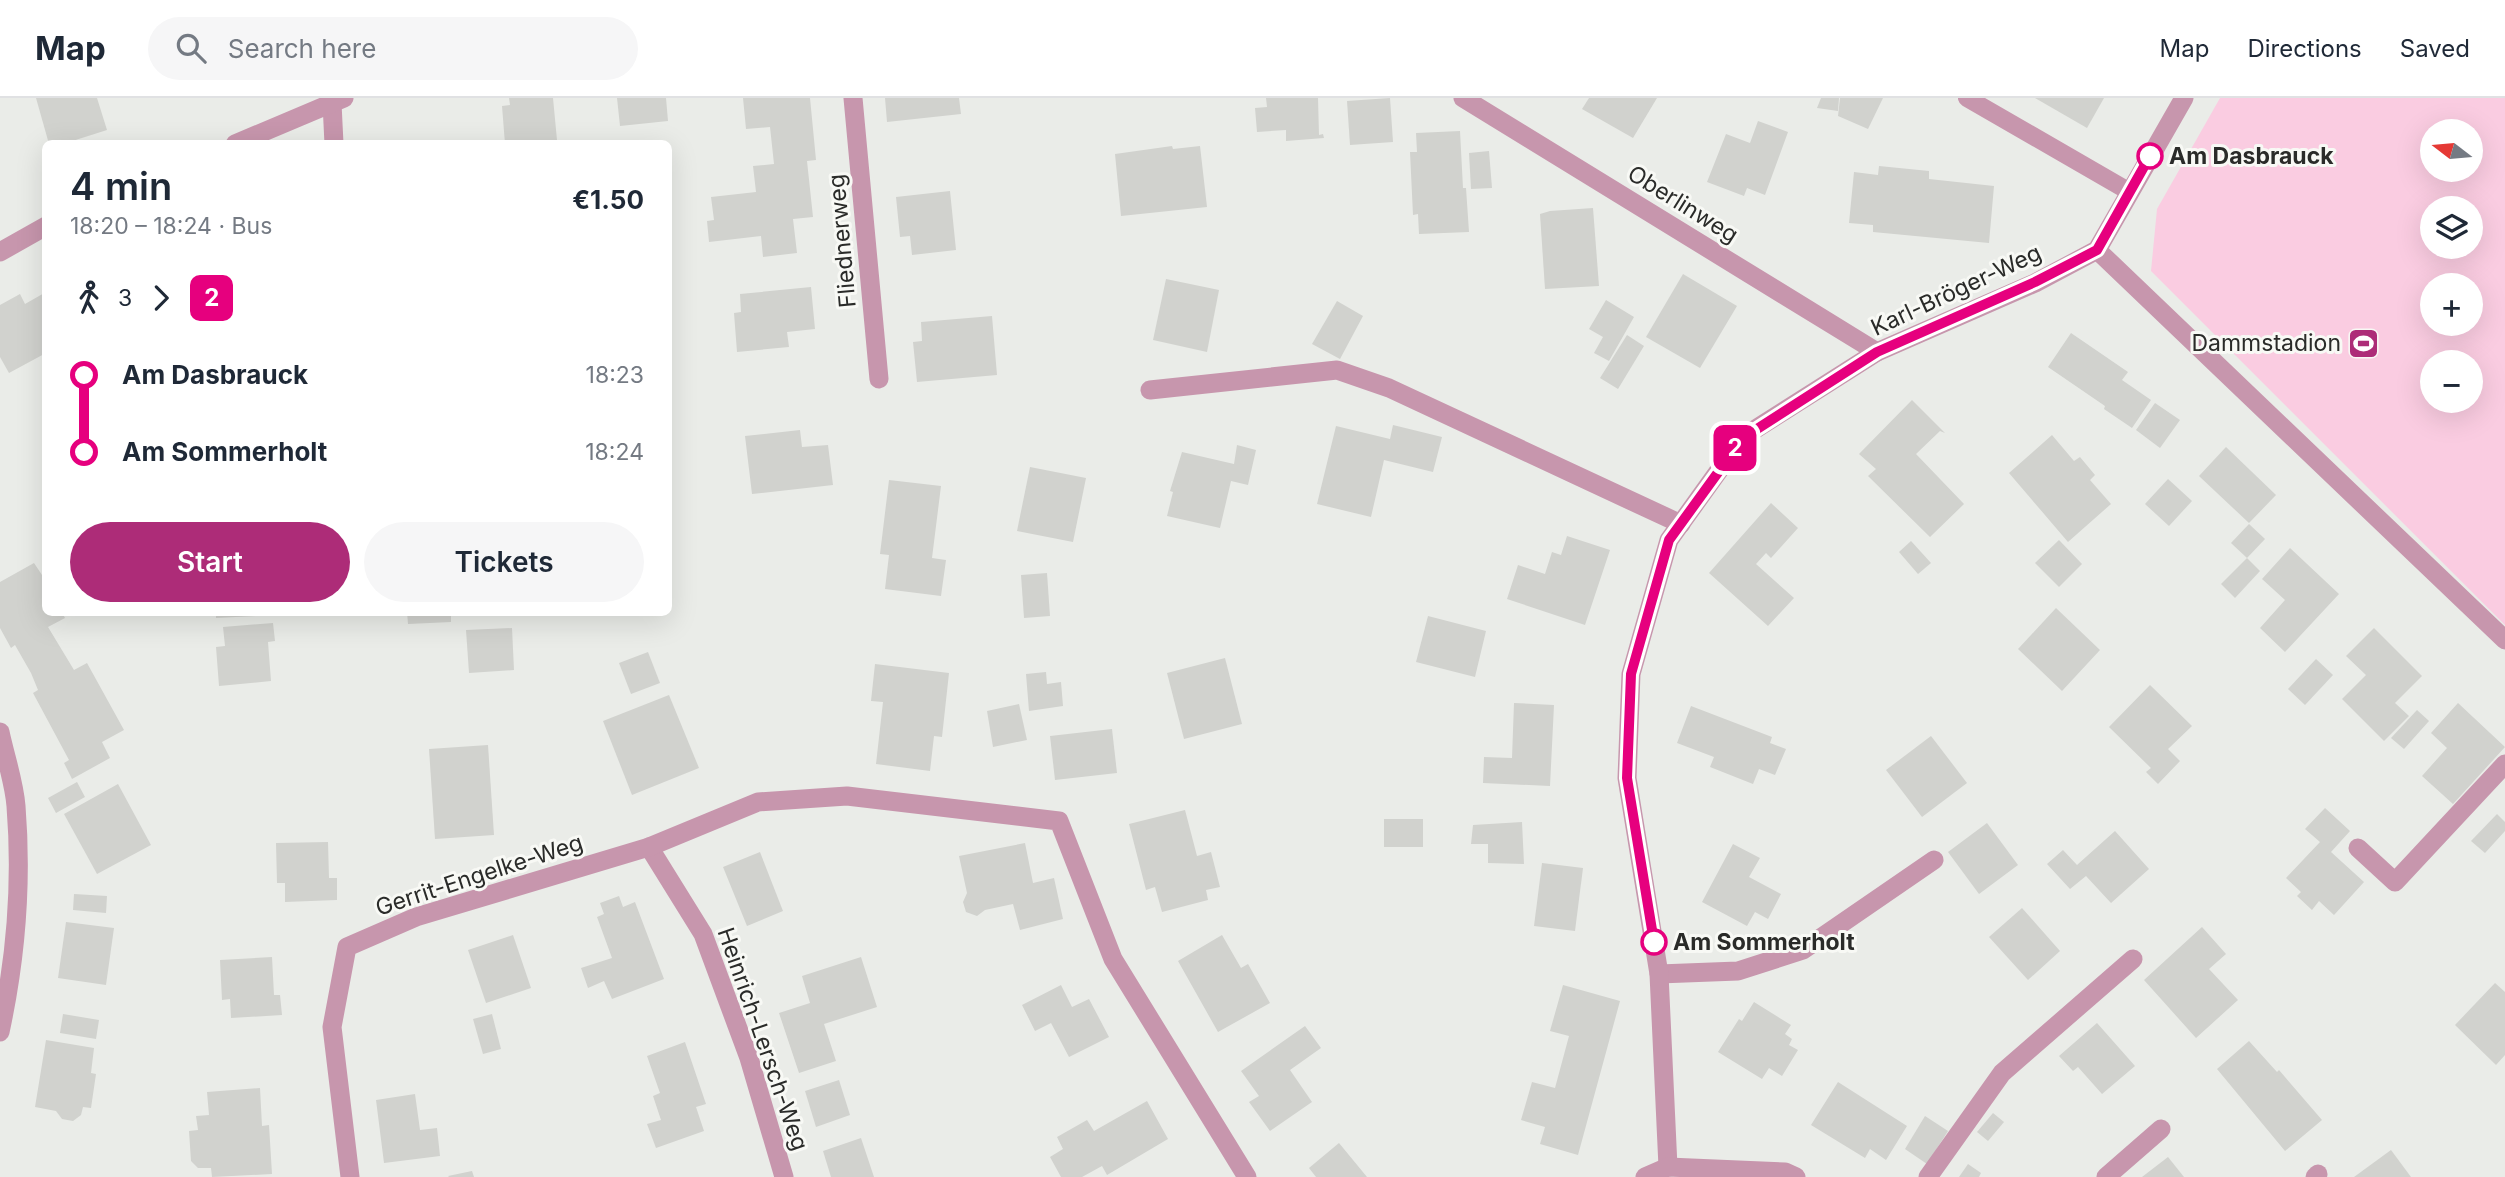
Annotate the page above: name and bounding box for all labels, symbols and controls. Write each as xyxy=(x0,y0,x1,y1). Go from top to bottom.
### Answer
search box xyxy=(148,17,638,80)
text: Map xyxy=(35,28,106,68)
icon: search xyxy=(172,29,210,67)
text: Search here xyxy=(228,33,376,64)
text: Map xyxy=(2160,34,2209,63)
text: Directions xyxy=(2247,34,2362,63)
text: Saved xyxy=(2400,34,2470,63)
north arrow xyxy=(2420,119,2483,182)
map controls xyxy=(2420,119,2483,413)
place label: Am Dasbrauck xyxy=(2169,142,2334,170)
marker: Am Dasbrauck xyxy=(2137,143,2163,169)
street label: Oberlinweg xyxy=(1623,159,1743,249)
text: 4 min xyxy=(70,163,172,209)
street label: Fliednerweg xyxy=(822,173,862,309)
text: €1.50 xyxy=(572,184,644,215)
button: layers xyxy=(2420,196,2483,259)
text: 18:20 – 18:24 · Bus xyxy=(70,212,272,240)
street label: Karl-Bröger-Weg xyxy=(1867,238,2045,342)
button: + xyxy=(2420,273,2483,336)
icon: walk xyxy=(70,279,108,317)
icon: forward xyxy=(142,279,180,317)
text: 2 xyxy=(204,283,219,312)
text: 3 xyxy=(118,284,132,312)
sports icon: Dammstadion xyxy=(2347,326,2381,360)
place label: Dammstadion xyxy=(2191,329,2341,357)
button: − xyxy=(2420,350,2483,413)
text: Am Dasbrauck xyxy=(122,359,308,390)
text: 18:23 xyxy=(586,361,644,389)
line badge: 2 xyxy=(1712,425,1758,471)
text: 2 xyxy=(1727,433,1743,462)
text: Am Sommerholt xyxy=(122,436,327,467)
text: 18:24 xyxy=(585,438,644,466)
button: Start xyxy=(70,522,350,602)
button: Tickets xyxy=(364,522,644,602)
street label: Gerrit-Engelke-Weg xyxy=(372,828,586,922)
street label: Heinrich-Lersch-Weg xyxy=(712,924,814,1154)
place label: Am Sommerholt xyxy=(1673,928,1855,956)
marker: Am Sommerholt xyxy=(1641,929,1667,955)

